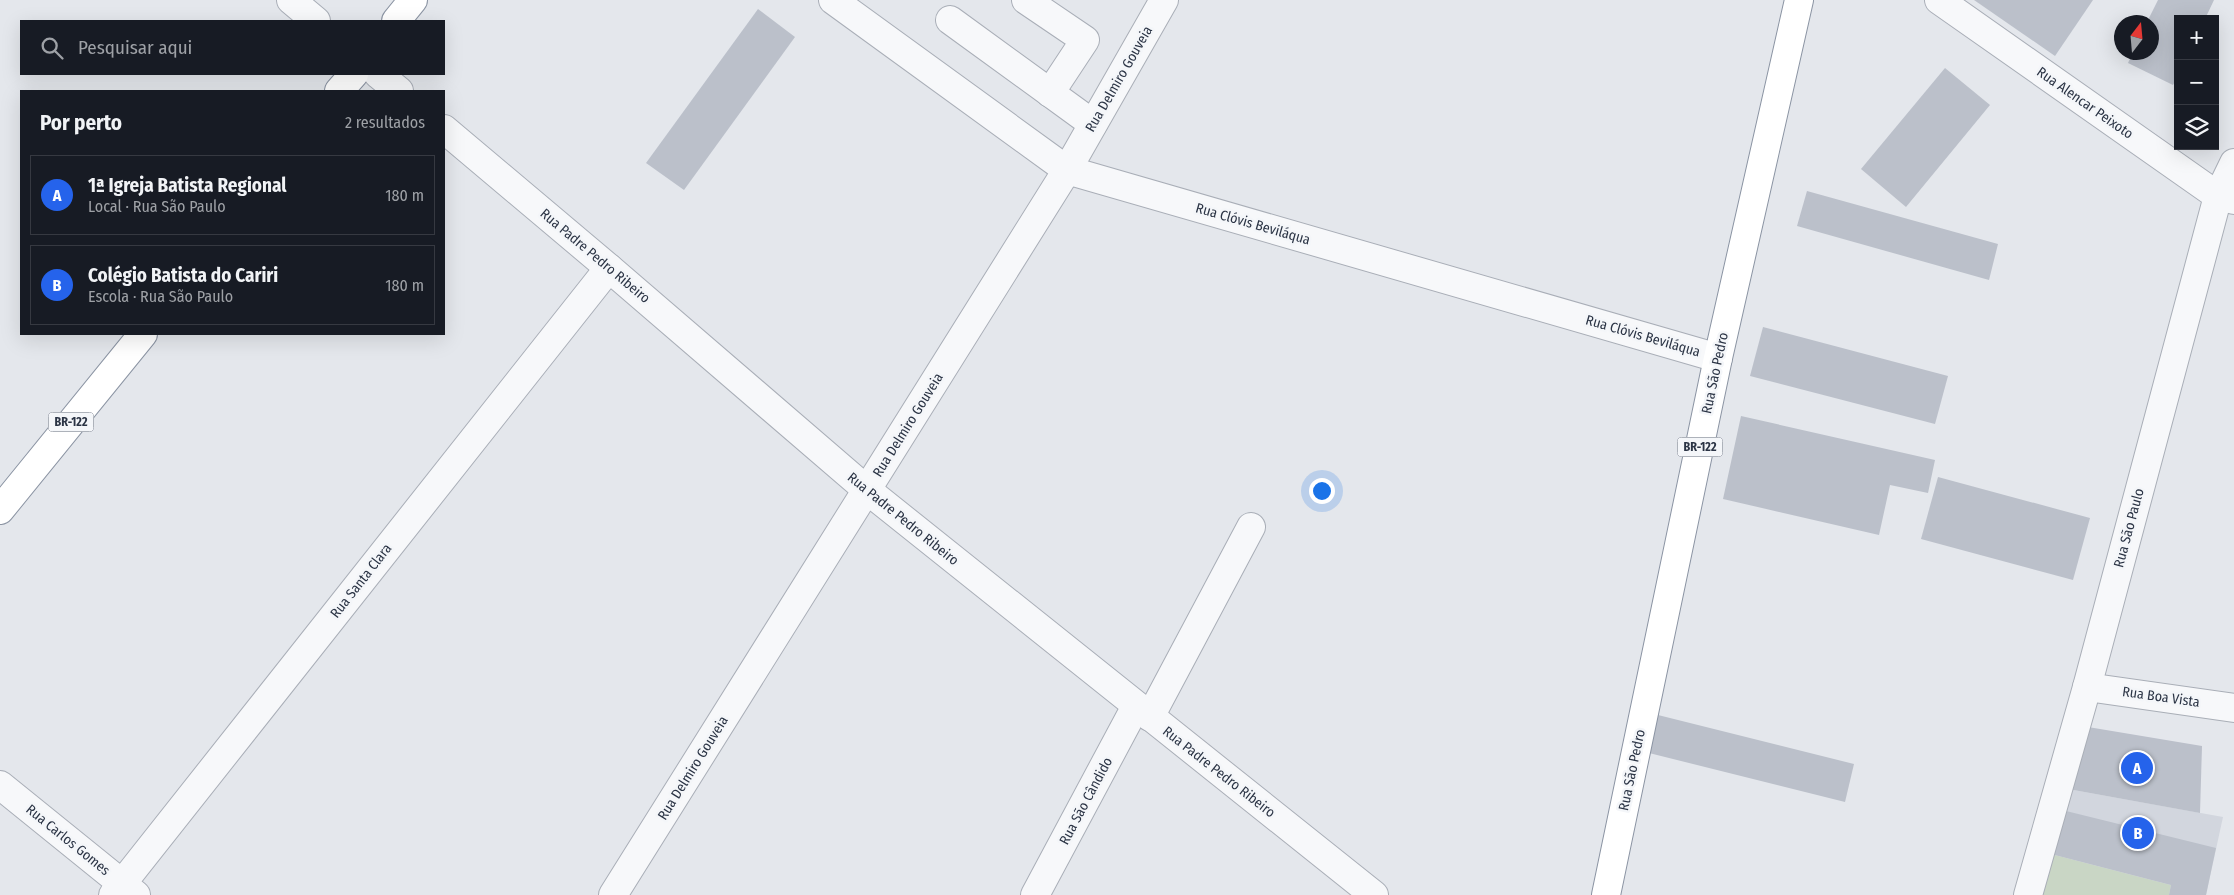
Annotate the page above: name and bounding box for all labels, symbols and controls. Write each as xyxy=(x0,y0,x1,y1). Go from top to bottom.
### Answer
north arrow xyxy=(2114,15,2159,60)
map controls xyxy=(2174,15,2219,150)
button: + xyxy=(2174,15,2219,60)
search box xyxy=(20,20,445,75)
street label: Rua Delmiro Gouveia xyxy=(1082,23,1156,135)
icon: search xyxy=(38,34,66,62)
text: Pesquisar aqui xyxy=(78,36,192,59)
button: − xyxy=(2174,60,2219,105)
street label: Rua Alencar Peixoto xyxy=(2034,63,2136,143)
button: layers xyxy=(2174,105,2219,150)
text: Por perto xyxy=(40,110,122,136)
text: 2 resultados xyxy=(345,113,425,132)
text: 1ª Igreja Batista Regional xyxy=(88,174,286,197)
text: A xyxy=(53,186,61,205)
text: 180 m xyxy=(385,186,424,205)
text: Local · Rua São Paulo xyxy=(88,197,226,216)
street label: Rua Clóvis Beviláqua xyxy=(1194,199,1312,249)
street label: Rua Padre Pedro Ribeiro xyxy=(537,205,653,307)
text: Colégio Batista do Cariri xyxy=(88,264,278,287)
text: B xyxy=(53,276,61,295)
text: 180 m xyxy=(385,276,424,295)
text: Escola · Rua São Paulo xyxy=(88,287,233,306)
street label: Rua Clóvis Beviláqua xyxy=(1584,311,1702,361)
street label: Rua São Pedro xyxy=(1698,331,1732,415)
street label: Rua Delmiro Gouveia xyxy=(869,370,947,480)
road number: BR-122 xyxy=(48,412,94,432)
road number: BR-122 xyxy=(1678,438,1722,457)
street label: Rua Padre Pedro Ribeiro xyxy=(844,469,962,569)
your location xyxy=(1309,478,1335,504)
street label: Rua São Paulo xyxy=(2110,487,2148,569)
street label: Rua Santa Clara xyxy=(327,540,395,622)
street label: Rua Boa Vista xyxy=(2121,683,2201,711)
street label: Rua Delmiro Gouveia xyxy=(654,713,732,823)
street label: Rua Padre Pedro Ribeiro xyxy=(1159,723,1279,821)
street label: Rua São Pedro xyxy=(1615,728,1649,812)
pin: A xyxy=(2121,749,2153,787)
street label: Rua São Cândido xyxy=(1056,754,1116,848)
street label: Rua Carlos Gomes xyxy=(23,801,113,879)
pin: B xyxy=(2122,814,2154,852)

